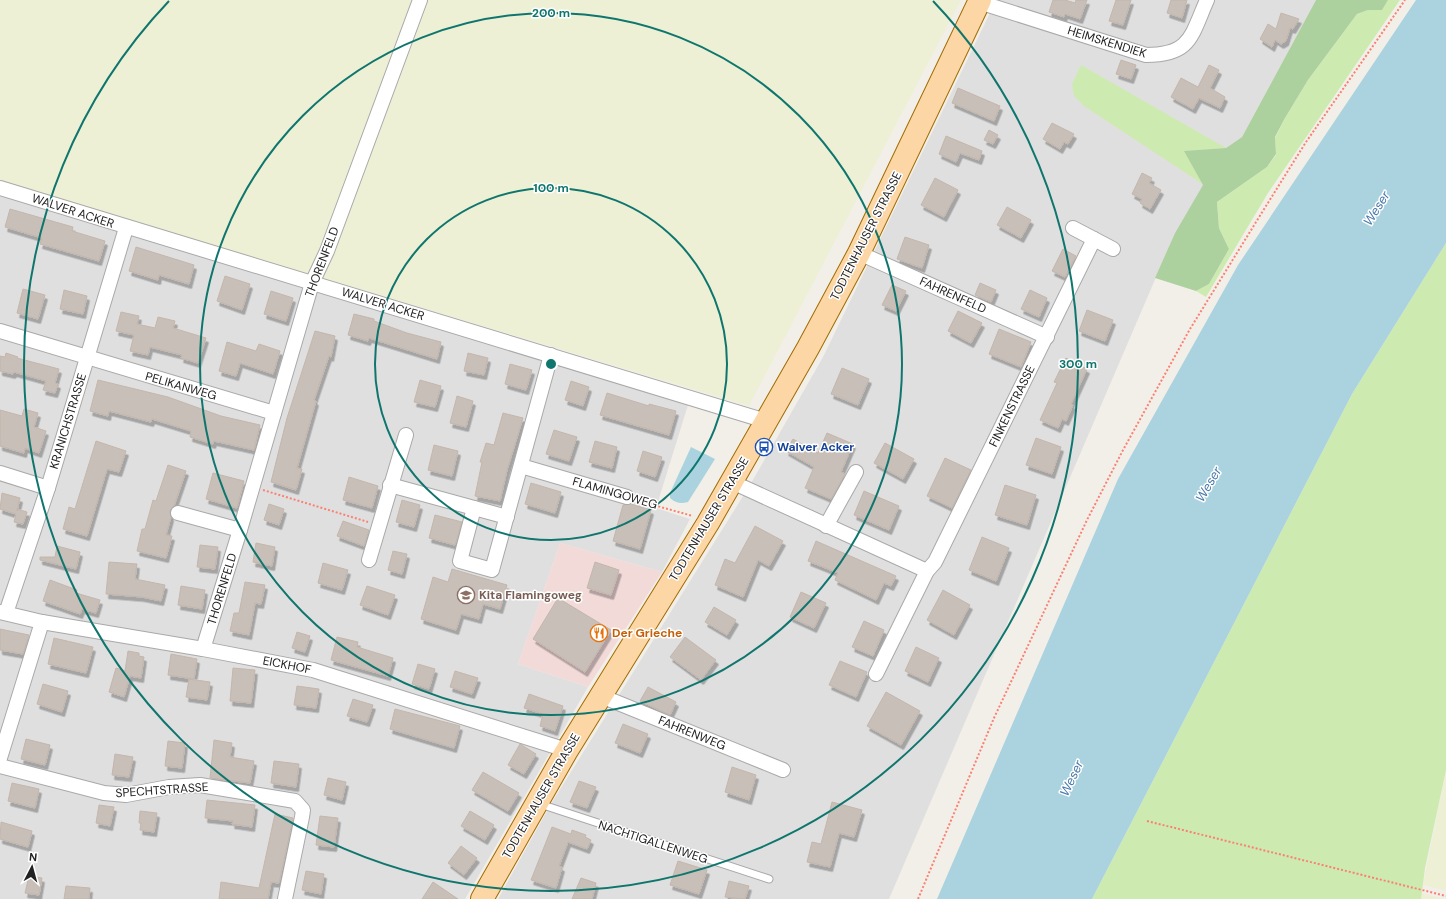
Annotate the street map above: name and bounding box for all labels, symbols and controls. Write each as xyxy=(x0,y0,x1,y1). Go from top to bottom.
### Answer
text: 200 m xyxy=(532,5,570,21)
street label: HEIMSKENDIEK xyxy=(1066,22,1148,62)
street label: TODTENHAUSER STRASSE xyxy=(827,169,906,303)
text: 100 m xyxy=(533,180,569,196)
water label: Weser xyxy=(1359,187,1394,229)
street label: WALVER ACKER xyxy=(30,190,116,232)
street label: THORENFELD xyxy=(301,225,343,299)
street label: FAHRENFELD xyxy=(917,273,989,317)
street label: WALVER ACKER xyxy=(340,284,426,324)
text: 300 m xyxy=(1059,356,1097,372)
centre of rings xyxy=(544,357,558,371)
street label: FINKENSTRASSE xyxy=(985,362,1039,449)
street label: PELIKANWEG xyxy=(143,368,219,404)
street label: KRANICHSTRASSE xyxy=(46,371,90,471)
bus stop icon: Walver Acker xyxy=(754,437,774,457)
place label: Walver Acker xyxy=(777,439,854,455)
street label: TODTENHAUSER STRASSE xyxy=(666,454,753,584)
water label: Weser xyxy=(1192,463,1226,505)
street label: FLAMINGOWEG xyxy=(571,473,659,513)
street label: THORENFELD xyxy=(204,551,240,627)
school or university icon: Kita Flamingoweg xyxy=(456,585,476,605)
place label: Kita Flamingoweg xyxy=(479,587,582,603)
restaurant icon: Der Grieche xyxy=(589,623,609,643)
place label: Der Grieche xyxy=(612,625,682,641)
street label: EICKHOF xyxy=(261,652,313,678)
street label: FAHRENWEG xyxy=(656,712,728,754)
street label: TODTENHAUSER STRASSE xyxy=(499,730,584,862)
water label: Weser xyxy=(1056,756,1088,799)
street label: SPECHTSTRASSE xyxy=(115,779,209,801)
street label: NACHTIGALLENWEG xyxy=(596,817,710,867)
north arrow xyxy=(12,847,52,887)
text: N xyxy=(28,850,38,864)

